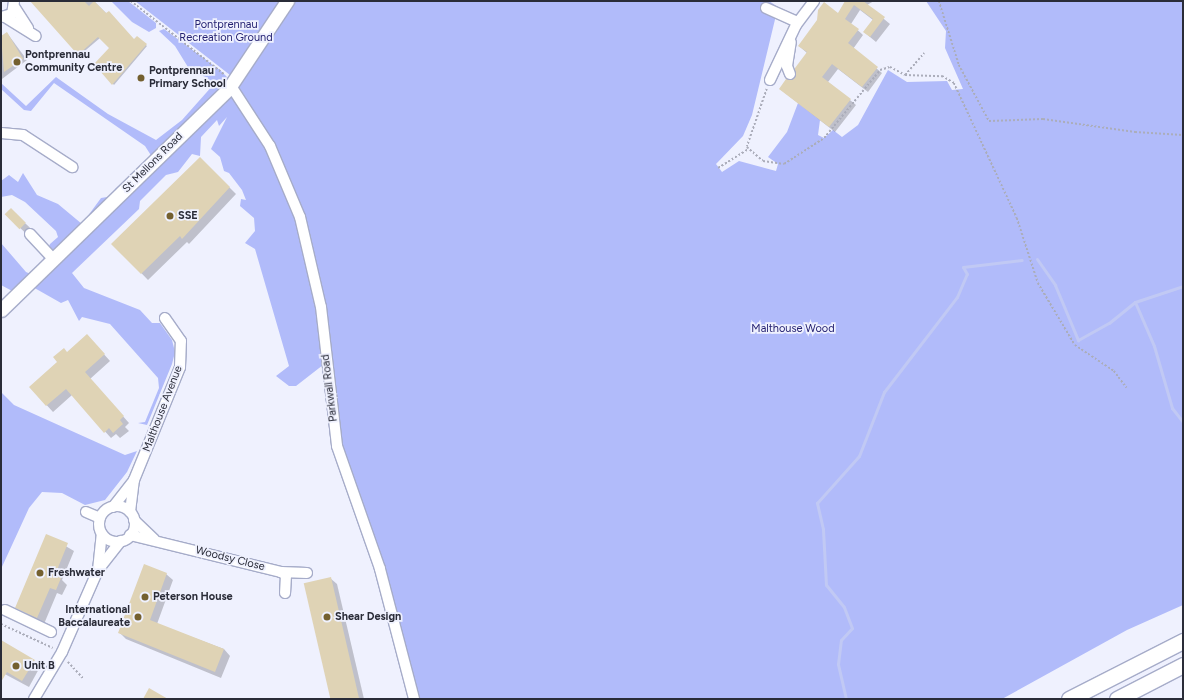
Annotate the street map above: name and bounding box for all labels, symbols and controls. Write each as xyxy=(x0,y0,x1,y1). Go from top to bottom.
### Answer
park label: Pontprennau Recreation Ground xyxy=(179,19,273,45)
place label: Pontprennau Community Centre xyxy=(25,49,122,75)
marker: Pontprennau Community Centre xyxy=(12,57,22,67)
place label: Pontprennau Primary School xyxy=(149,65,226,91)
marker: Pontprennau Primary School xyxy=(136,73,146,83)
street label: St Mellons Road xyxy=(120,130,186,196)
place label: SSE xyxy=(178,209,198,223)
marker: SSE xyxy=(165,211,175,221)
park label: Malthouse Wood xyxy=(751,322,835,336)
street label: Parkwall Road xyxy=(319,353,341,423)
street label: Malthouse Avenue xyxy=(140,364,186,454)
street label: Woodsy Close xyxy=(194,544,266,574)
place label: Freshwater xyxy=(48,566,105,580)
marker: Freshwater xyxy=(35,568,45,578)
place label: Peterson House xyxy=(153,590,233,604)
marker: Peterson House xyxy=(140,592,150,602)
place label: International Baccalaureate xyxy=(58,604,130,630)
place label: Shear Design xyxy=(335,610,401,624)
marker: International Baccalaureate xyxy=(133,612,143,622)
marker: Shear Design xyxy=(322,612,332,622)
place label: Unit B xyxy=(24,659,55,673)
marker: Unit B xyxy=(11,661,21,671)

